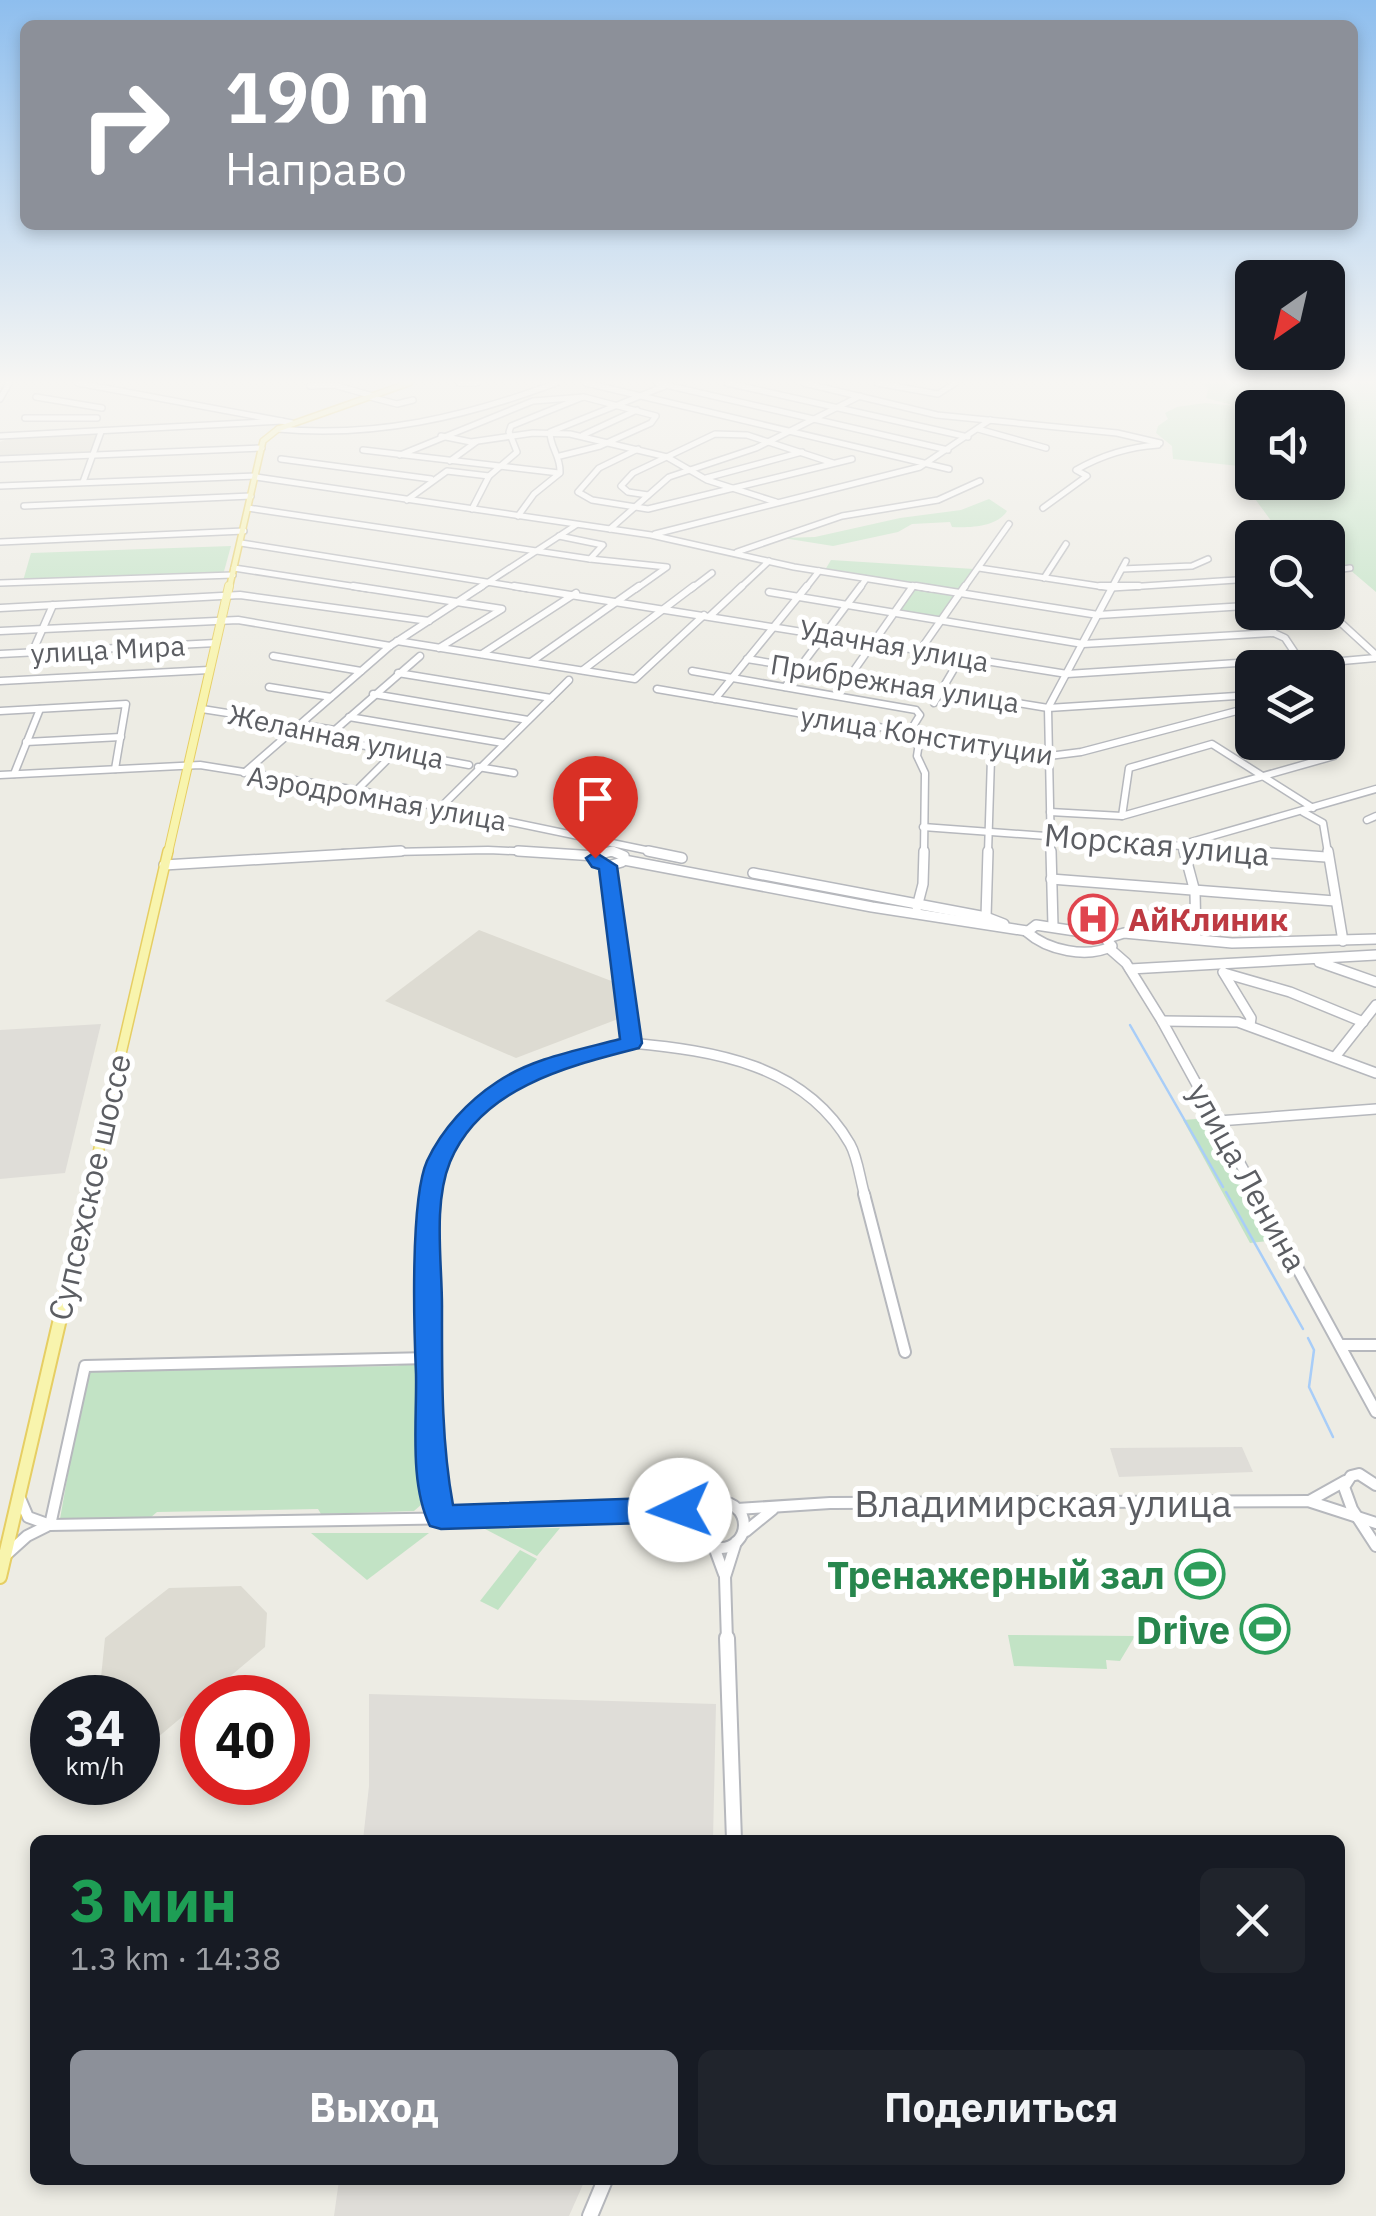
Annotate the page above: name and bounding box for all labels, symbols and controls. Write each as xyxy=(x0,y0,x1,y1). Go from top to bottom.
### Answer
text: 190 m xyxy=(225,51,430,142)
icon: right xyxy=(60,60,190,190)
text: Направо xyxy=(225,139,407,197)
north arrow xyxy=(1235,260,1345,370)
map controls xyxy=(1235,260,1345,760)
button: sound xyxy=(1235,390,1345,500)
button: search xyxy=(1235,520,1345,630)
street label: Удачная улица xyxy=(796,610,992,680)
street label: улица Мира xyxy=(30,626,186,672)
street label: Прибрежная улица xyxy=(768,645,1022,721)
button: layers xyxy=(1235,650,1345,760)
street label: Желанная улица xyxy=(225,695,447,777)
street label: улица Конституции xyxy=(798,697,1056,773)
pin xyxy=(553,756,638,859)
street label: Аэродромная улица xyxy=(244,757,510,839)
icon: arrive xyxy=(568,771,623,826)
street label: Морская улица xyxy=(1042,813,1272,875)
hospital icon: АйКлиник xyxy=(1067,893,1119,945)
place label: АйКлиник xyxy=(1128,898,1288,940)
street label: Супсехское шоссе xyxy=(38,1050,140,1324)
street label: улица Ленина xyxy=(1179,1075,1317,1279)
position arrow xyxy=(628,1458,732,1562)
street label: Владимирская улица xyxy=(854,1478,1232,1527)
sports icon: Тренажерный зал xyxy=(1174,1548,1226,1600)
place label: Тренажерный зал xyxy=(827,1550,1165,1599)
sports icon: Drive xyxy=(1239,1603,1291,1655)
place label: Drive xyxy=(1136,1605,1230,1654)
speed limit sign: 40 xyxy=(180,1675,310,1805)
text: 34 xyxy=(65,1695,125,1760)
text: km/h xyxy=(66,1749,124,1782)
text: 3 мин xyxy=(70,1860,237,1939)
button: close xyxy=(1200,1868,1305,1973)
text: 1.3 km · 14:38 xyxy=(70,1937,281,1979)
button: Выход xyxy=(70,2050,678,2165)
button: Поделиться xyxy=(698,2050,1305,2165)

